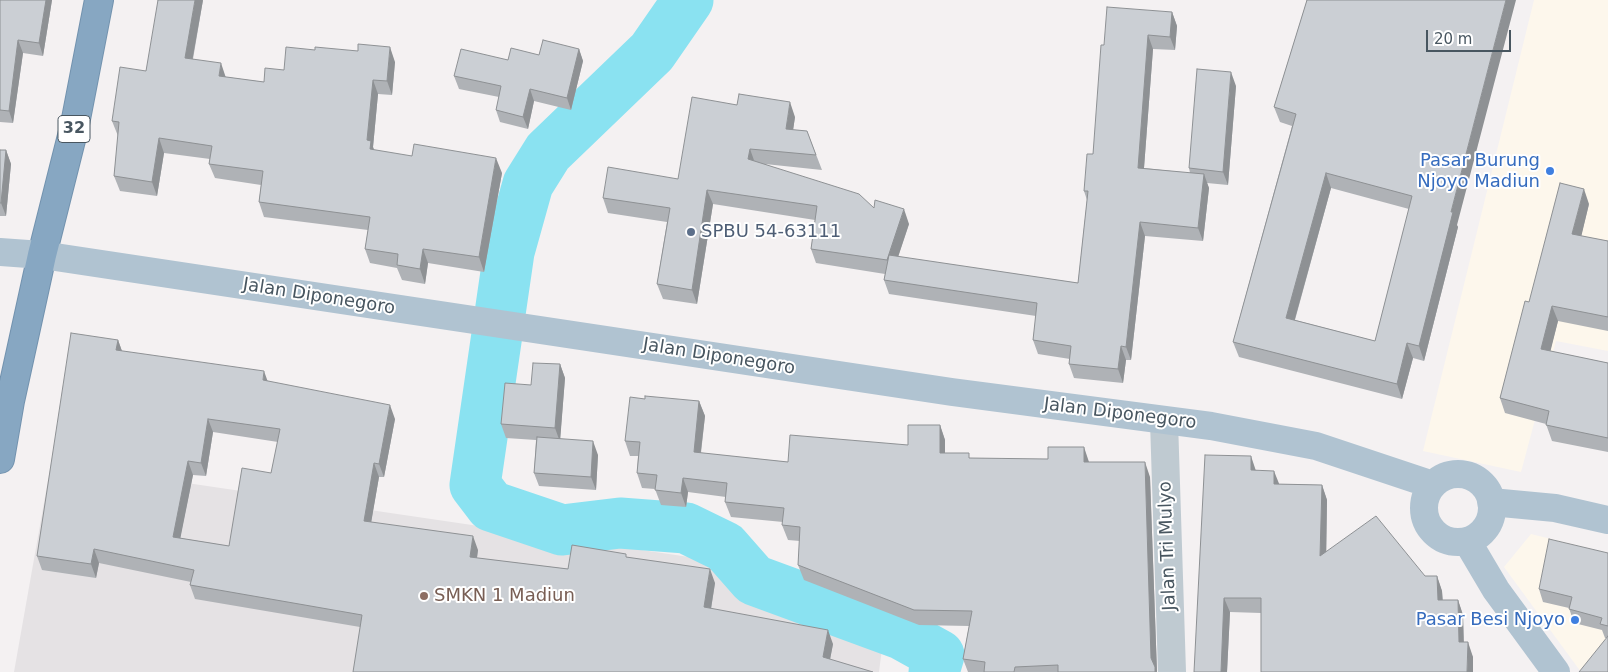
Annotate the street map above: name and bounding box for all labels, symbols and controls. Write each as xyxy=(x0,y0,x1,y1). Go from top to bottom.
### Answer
scale bar xyxy=(1428,20,1513,52)
text: 20 m xyxy=(1434,30,1472,48)
road number: 32 xyxy=(58,116,90,142)
place label: Pasar Burung Njoyo Madiun xyxy=(1417,150,1540,192)
marker: Pasar Burung Njoyo Madiun xyxy=(1544,165,1556,177)
place label: SPBU 54-63111 xyxy=(701,221,841,243)
marker: SPBU 54-63111 xyxy=(685,226,697,238)
street label: Jalan Diponegoro xyxy=(241,274,397,320)
street label: Jalan Diponegoro xyxy=(641,334,797,380)
street label: Jalan Diponegoro xyxy=(1042,394,1198,434)
street label: Jalan Tri Mulyo xyxy=(1155,481,1181,611)
place label: SMKN 1 Madiun xyxy=(434,585,575,607)
marker: SMKN 1 Madiun xyxy=(418,590,430,602)
place label: Pasar Besi Njoyo xyxy=(1416,609,1565,631)
marker: Pasar Besi Njoyo xyxy=(1569,614,1581,626)

